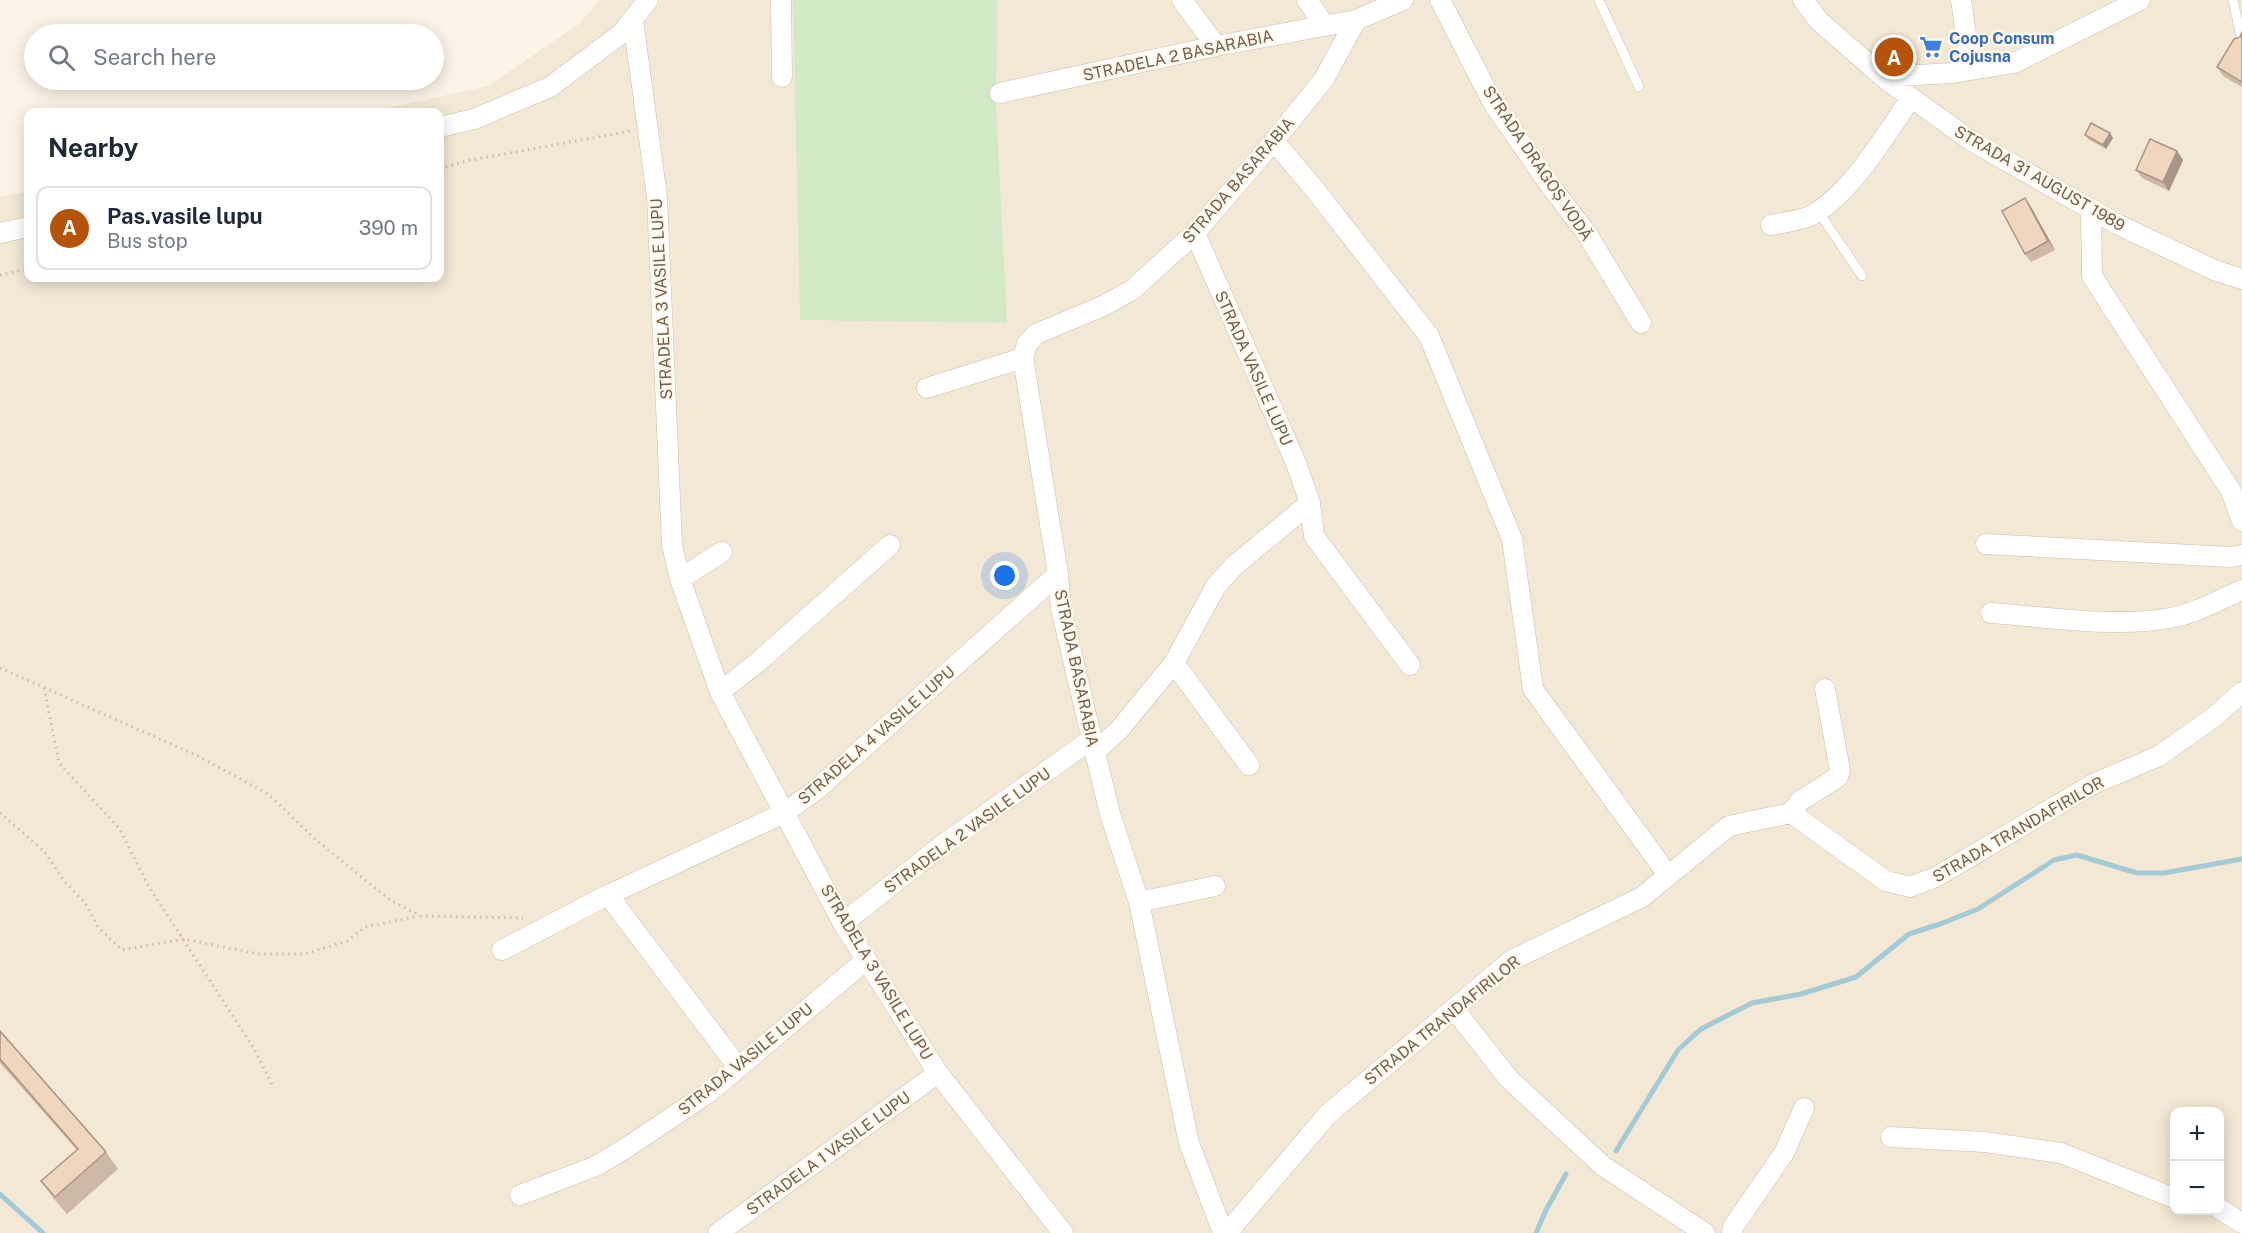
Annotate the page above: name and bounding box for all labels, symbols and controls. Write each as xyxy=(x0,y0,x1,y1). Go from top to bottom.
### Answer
search box xyxy=(24,24,444,90)
street label: STRADELA 2 BASARABIA xyxy=(1081,26,1275,85)
place label: Coop Consum Cojusna xyxy=(1949,29,2055,66)
pin: A xyxy=(1874,34,1914,80)
supermarket icon: Coop Consum Cojusna xyxy=(1918,34,1944,60)
icon: search xyxy=(45,41,78,74)
text: Search here xyxy=(93,44,217,70)
street label: STRADA DRAGOȘ VODĂ xyxy=(1479,82,1597,244)
street label: STRADA BASARABIA xyxy=(1179,113,1298,247)
street label: STRADA 31 AUGUST 1989 xyxy=(1951,122,2129,235)
text: Nearby xyxy=(48,132,138,163)
street label: STRADELA 3 VASILE LUPU xyxy=(647,198,676,400)
text: Pas.vasile lupu xyxy=(107,203,263,229)
text: A xyxy=(62,216,77,240)
text: 390 m xyxy=(359,216,418,240)
text: Bus stop xyxy=(107,229,188,253)
street label: STRADA VASILE LUPU xyxy=(1211,288,1296,449)
your location xyxy=(990,561,1019,590)
street label: STRADA BASARABIA xyxy=(1051,588,1103,749)
street label: STRADELA 4 VASILE LUPU xyxy=(794,662,959,809)
street label: STRADELA 2 VASILE LUPU xyxy=(880,764,1054,897)
street label: STRADA TRANDAFIRILOR xyxy=(1929,773,2107,886)
street label: STRADELA 3 VASILE LUPU xyxy=(817,881,937,1063)
street label: STRADA TRANDAFIRILOR xyxy=(1361,952,1524,1089)
street label: STRADA VASILE LUPU xyxy=(674,999,816,1119)
street label: STRADELA 1 VASILE LUPU xyxy=(743,1088,914,1219)
map controls xyxy=(2170,1107,2224,1215)
button: + xyxy=(2170,1107,2224,1161)
button: − xyxy=(2170,1161,2224,1215)

